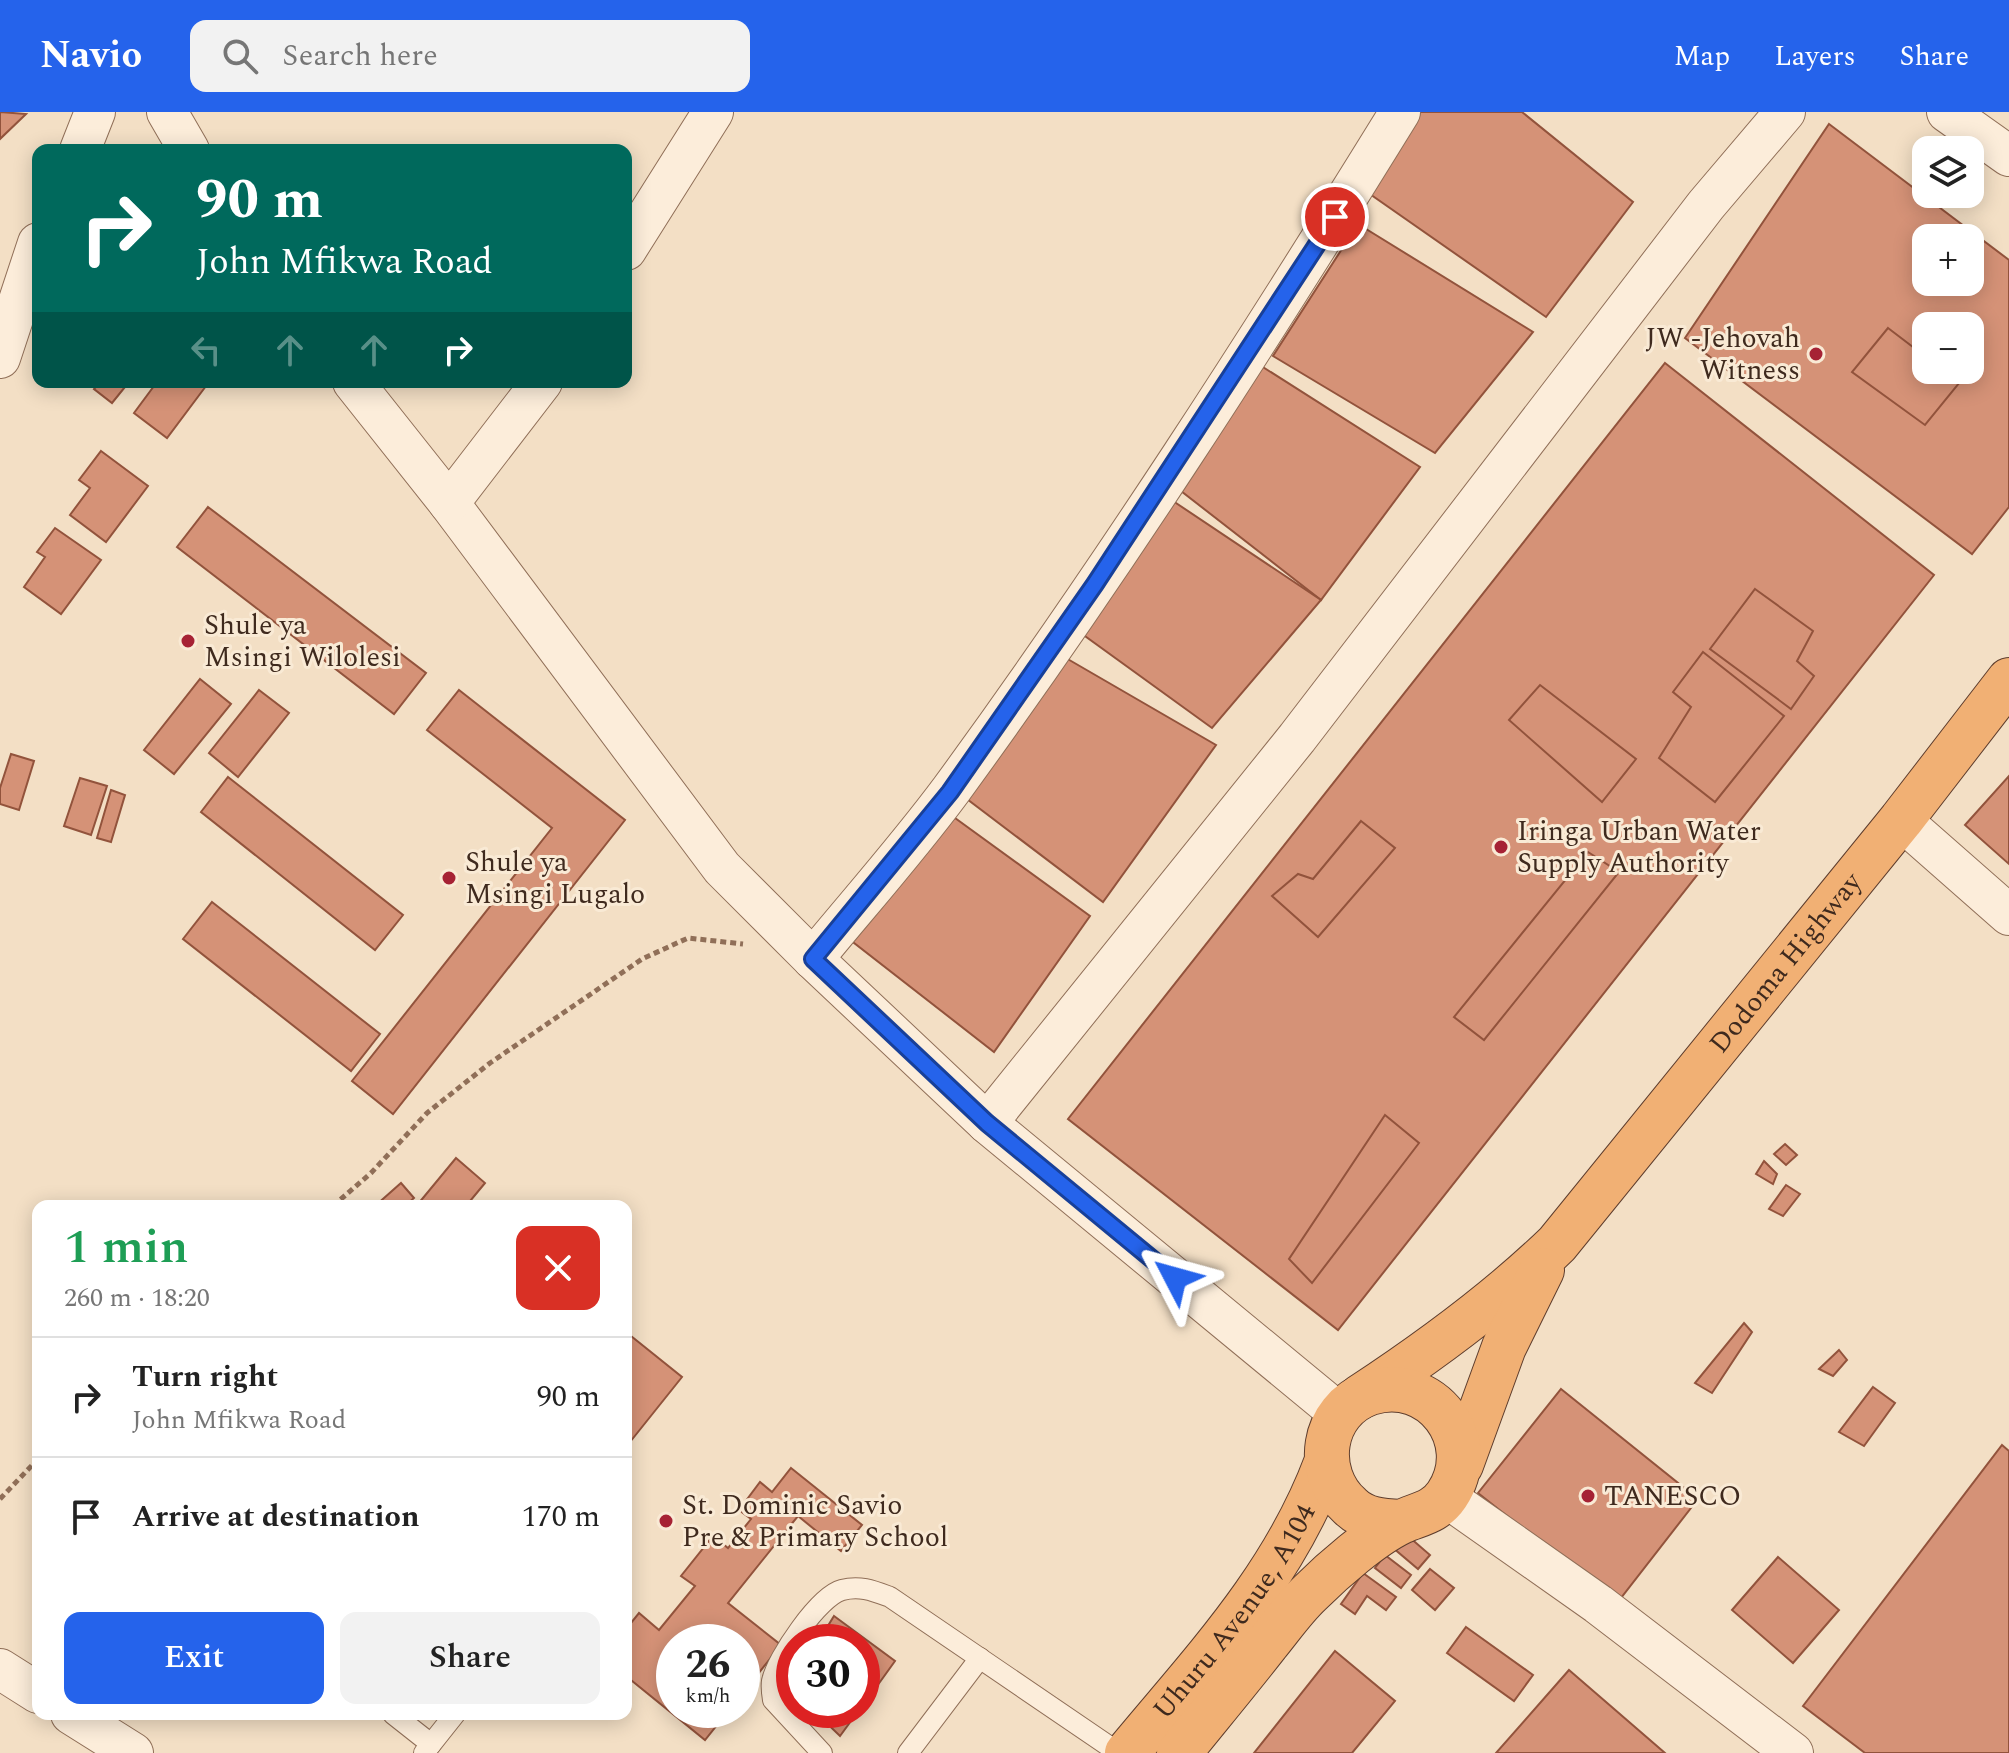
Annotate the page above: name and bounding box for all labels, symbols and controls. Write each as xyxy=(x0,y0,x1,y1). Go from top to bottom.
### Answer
search box xyxy=(190,20,750,92)
text: Navio xyxy=(40,27,142,85)
text: Search here xyxy=(282,33,438,79)
icon: search xyxy=(218,34,262,78)
text: Map xyxy=(1674,35,1730,78)
text: Layers xyxy=(1774,35,1856,78)
text: Share xyxy=(1900,35,1969,78)
map controls xyxy=(1912,136,1984,384)
button: layers xyxy=(1912,136,1984,208)
text: 90 m xyxy=(196,158,323,243)
icon: right xyxy=(64,176,168,280)
pin xyxy=(1301,183,1369,251)
icon: arrive xyxy=(1313,195,1357,239)
button: + xyxy=(1912,224,1984,296)
text: John Mfikwa Road xyxy=(196,235,493,290)
button: − xyxy=(1912,312,1984,384)
place label: JW -Jehovah Witness xyxy=(1645,317,1800,392)
icon: left xyxy=(184,328,228,372)
icon: ahead xyxy=(268,328,312,372)
icon: ahead xyxy=(352,328,396,372)
icon: right xyxy=(436,328,480,372)
marker: JW -Jehovah Witness xyxy=(1807,345,1825,363)
place label: Shule ya Msingi Wilolesi xyxy=(204,604,401,679)
marker: Shule ya Msingi Wilolesi xyxy=(179,632,197,650)
place label: Iringa Urban Water Supply Authority xyxy=(1517,810,1761,885)
marker: Iringa Urban Water Supply Authority xyxy=(1492,838,1510,856)
place label: Shule ya Msingi Lugalo xyxy=(465,841,645,916)
street label: Dodoma Highway xyxy=(1698,861,1873,1063)
marker: Shule ya Msingi Lugalo xyxy=(440,869,458,887)
text: 1 min xyxy=(64,1211,189,1284)
button: close xyxy=(516,1226,600,1310)
position arrow xyxy=(1133,1236,1217,1320)
text: 260 m · 18:20 xyxy=(64,1278,210,1318)
text: Turn right xyxy=(132,1354,278,1400)
text: 90 m xyxy=(537,1374,600,1420)
icon: right xyxy=(64,1375,108,1419)
text: John Mfikwa Road xyxy=(132,1400,346,1440)
place label: TANESCO xyxy=(1604,1475,1741,1518)
place label: St. Dominic Savio Pre & Primary School xyxy=(682,1484,948,1559)
marker: TANESCO xyxy=(1579,1487,1597,1505)
text: Arrive at destination xyxy=(132,1494,419,1540)
text: 170 m xyxy=(522,1494,600,1540)
icon: arrive xyxy=(64,1495,108,1539)
street label: Uhuru Avenue, A104 xyxy=(1142,1496,1327,1729)
marker: St. Dominic Savio Pre & Primary School xyxy=(657,1512,675,1530)
button: Exit xyxy=(64,1612,324,1704)
button: Share xyxy=(340,1612,600,1704)
speed limit sign: 30 xyxy=(776,1624,880,1728)
text: 26 xyxy=(686,1635,730,1696)
text: km/h xyxy=(686,1681,731,1711)

